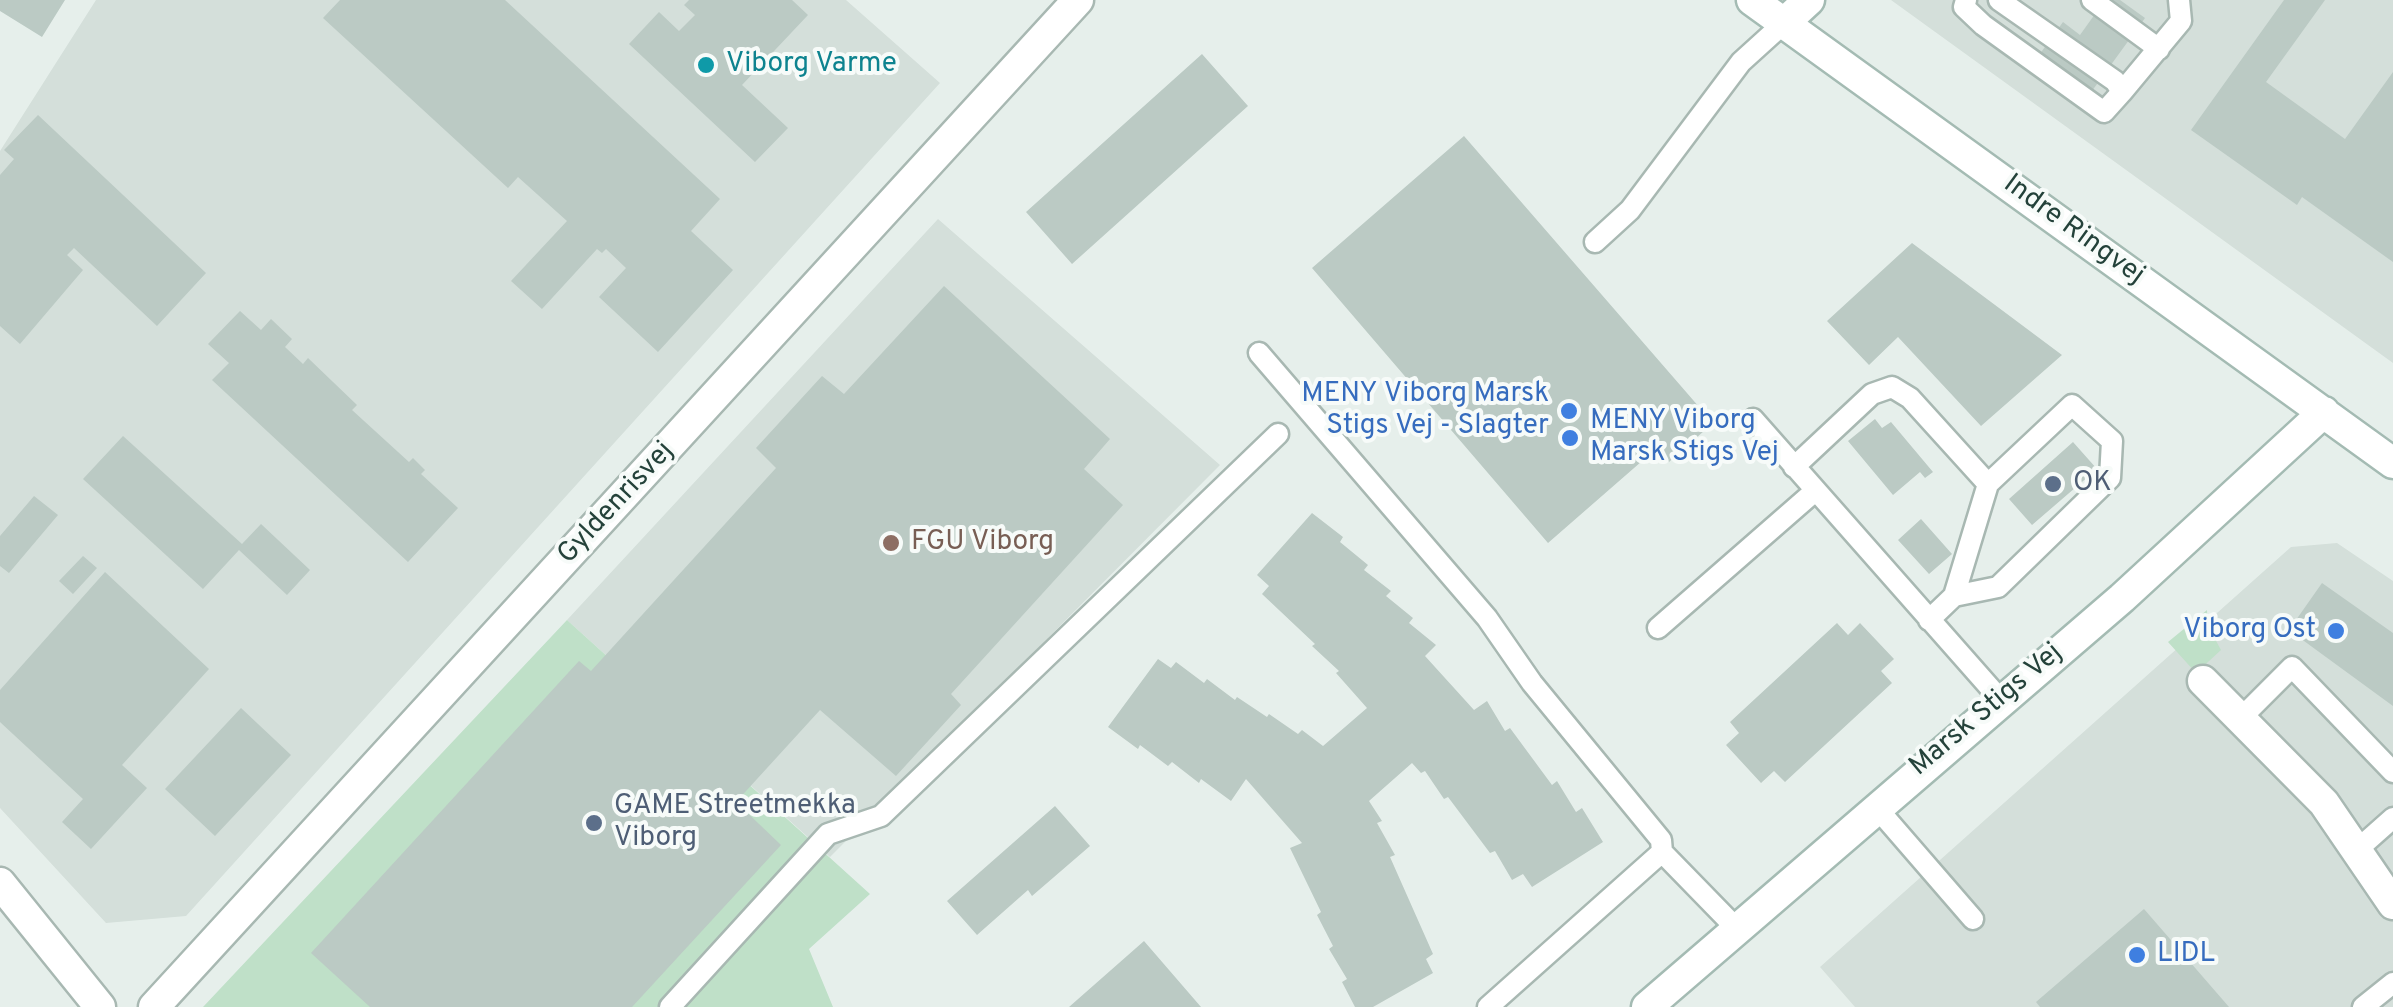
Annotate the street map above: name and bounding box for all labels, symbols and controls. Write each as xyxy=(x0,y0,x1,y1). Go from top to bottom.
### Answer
place label: Viborg Varme xyxy=(726,48,897,82)
marker: Viborg Varme xyxy=(695,54,717,76)
street label: Indre Ringvej xyxy=(1996,169,2150,293)
place label: MENY Viborg Marsk Stigs Vej - Slagter xyxy=(1301,378,1549,444)
marker: MENY Viborg Marsk Stigs Vej - Slagter xyxy=(1558,400,1580,422)
place label: MENY Viborg Marsk Stigs Vej xyxy=(1590,405,1779,471)
marker: MENY Viborg Marsk Stigs Vej xyxy=(1559,427,1581,449)
street label: Gyldenrisvej xyxy=(552,436,682,572)
place label: OK xyxy=(2073,467,2112,501)
marker: OK xyxy=(2042,473,2064,495)
place label: FGU Viborg xyxy=(911,526,1054,560)
marker: FGU Viborg xyxy=(880,532,902,554)
place label: Viborg Ost xyxy=(2183,614,2316,648)
marker: Viborg Ost xyxy=(2325,620,2347,642)
street label: Marsk Stigs Vej xyxy=(1904,637,2070,785)
place label: GAME Streetmekka Viborg xyxy=(614,790,856,856)
marker: GAME Streetmekka Viborg xyxy=(583,812,605,834)
place label: LIDL xyxy=(2157,938,2215,972)
marker: LIDL xyxy=(2126,944,2148,966)

